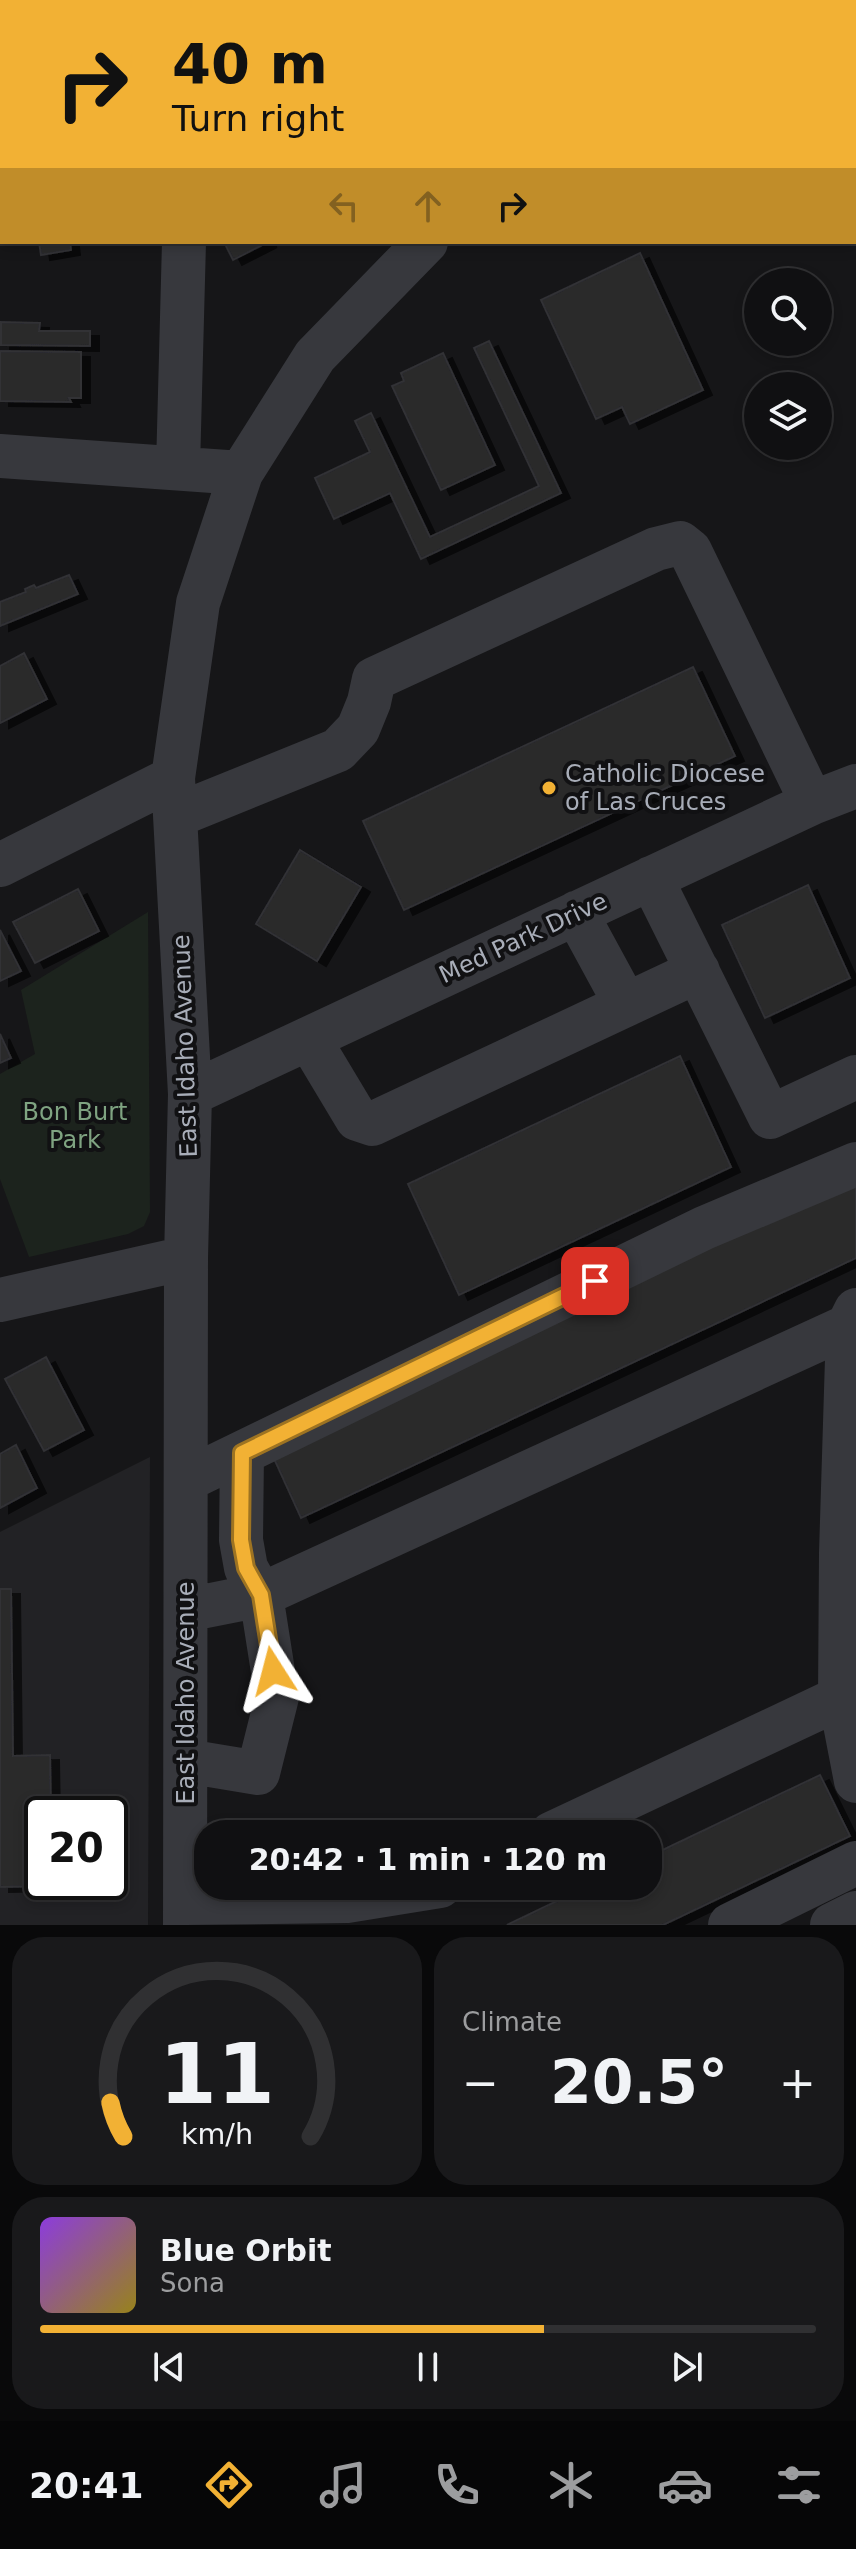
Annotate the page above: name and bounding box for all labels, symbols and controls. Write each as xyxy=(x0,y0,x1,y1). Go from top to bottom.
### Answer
text: 40 m xyxy=(172,31,328,96)
icon: right xyxy=(40,32,144,136)
text: Turn right xyxy=(172,98,344,139)
icon: left xyxy=(322,184,366,228)
icon: ahead xyxy=(406,184,450,228)
icon: right xyxy=(490,184,534,228)
map controls xyxy=(744,268,832,460)
button: search xyxy=(744,268,832,356)
button: layers xyxy=(744,372,832,460)
place label: Catholic Diocese of Las Cruces xyxy=(565,760,765,816)
marker: Catholic Diocese of Las Cruces xyxy=(540,779,558,797)
street label: Med Park Drive xyxy=(435,887,611,989)
street label: East Idaho Avenue xyxy=(167,934,203,1158)
park label: Bon Burt Park xyxy=(23,1098,127,1154)
pin xyxy=(561,1247,629,1315)
icon: arrive xyxy=(573,1259,617,1303)
street label: East Idaho Avenue xyxy=(172,1581,200,1805)
position arrow xyxy=(231,1629,315,1713)
speed limit sign: 20 xyxy=(24,1796,128,1900)
text: 20:42 · 1 min · 120 m xyxy=(249,1842,607,1877)
text: Climate xyxy=(462,2007,562,2037)
text: 11 xyxy=(159,2026,275,2123)
text: 20.5° xyxy=(550,2047,728,2117)
text: − xyxy=(462,2057,499,2108)
text: + xyxy=(779,2057,816,2108)
text: km/h xyxy=(181,2117,253,2151)
text: Blue Orbit xyxy=(160,2233,332,2268)
text: Sona xyxy=(160,2268,225,2298)
icon: previous xyxy=(147,2345,191,2389)
icon: pause xyxy=(406,2345,450,2389)
icon: next xyxy=(665,2345,709,2389)
icon: directions xyxy=(201,2457,257,2513)
icon: music xyxy=(315,2457,371,2513)
icon: phone xyxy=(429,2457,485,2513)
icon: climate xyxy=(543,2457,599,2513)
icon: car xyxy=(657,2457,713,2513)
icon: filters xyxy=(771,2457,827,2513)
text: 20:41 xyxy=(29,2465,144,2506)

